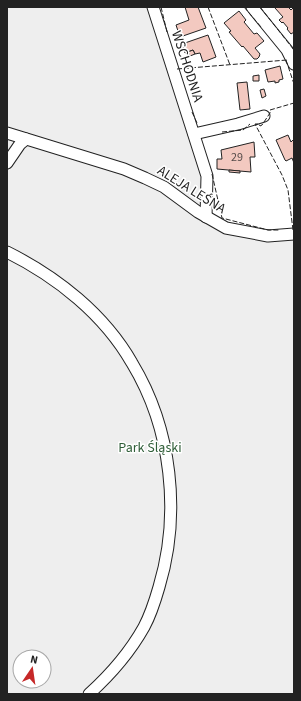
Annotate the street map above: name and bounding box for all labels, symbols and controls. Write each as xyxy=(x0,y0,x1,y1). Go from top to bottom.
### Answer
street label: WSCHODNIA xyxy=(166,28,208,105)
house number: 29 xyxy=(231,149,243,166)
street label: ALEJA LEŚNA xyxy=(153,161,230,219)
park label: Park Śląski xyxy=(118,438,182,458)
north arrow xyxy=(12,649,52,689)
text: N xyxy=(29,652,39,668)

